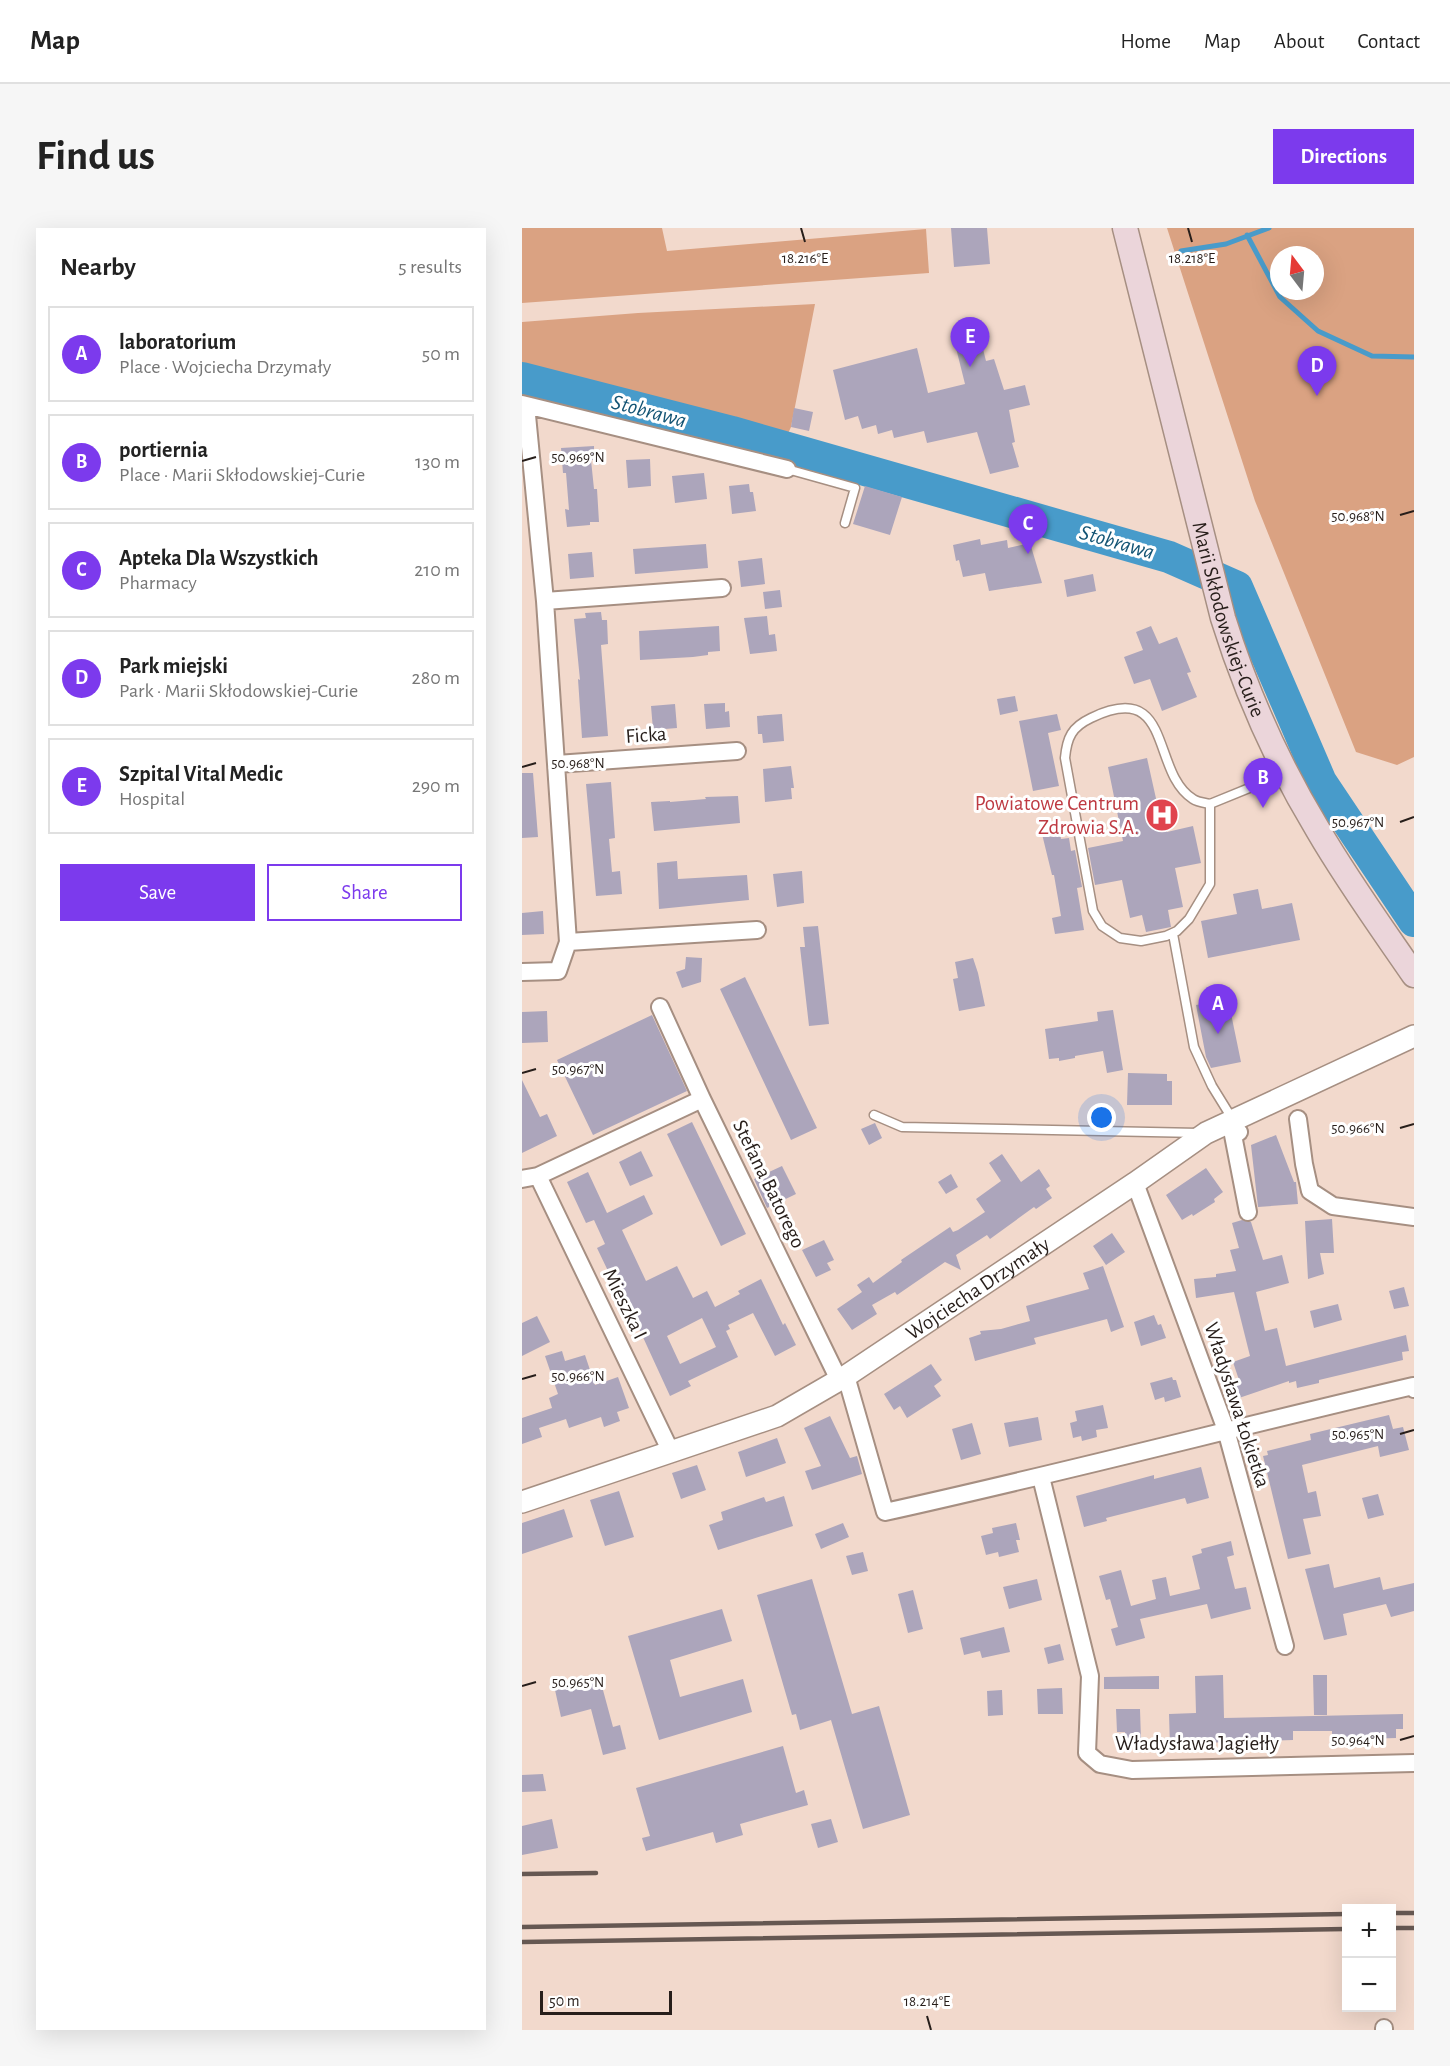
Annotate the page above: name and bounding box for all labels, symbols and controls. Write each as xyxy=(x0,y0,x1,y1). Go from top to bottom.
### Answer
text: Map xyxy=(30,27,80,55)
text: Home xyxy=(1120,31,1171,52)
text: Map xyxy=(1204,31,1241,52)
text: About xyxy=(1274,31,1324,52)
text: Contact xyxy=(1357,31,1420,52)
button: Directions xyxy=(1273,129,1414,184)
text: Find us xyxy=(36,135,155,177)
north arrow xyxy=(1270,246,1324,300)
text: 18.216°E xyxy=(782,251,828,266)
text: 18.218°E xyxy=(1169,251,1215,266)
text: Nearby xyxy=(60,254,136,280)
text: 5 results xyxy=(398,257,462,277)
pin: E xyxy=(950,318,990,367)
text: laboratorium xyxy=(119,331,236,353)
text: A xyxy=(76,344,88,364)
text: 50 m xyxy=(422,344,460,364)
pin: D xyxy=(1298,346,1336,396)
text: Place · Wojciecha Drzymały xyxy=(119,357,331,377)
water label: Stobrawa xyxy=(609,390,689,432)
text: portiernia xyxy=(119,439,208,461)
text: 50.969°N xyxy=(551,450,605,465)
text: B xyxy=(76,452,87,472)
text: 130 m xyxy=(415,452,460,472)
text: Place · Marii Skłodowskiej-Curie xyxy=(119,465,365,485)
pin: C xyxy=(1008,504,1048,554)
text: 50.968°N xyxy=(1331,509,1385,524)
street label: Marii Skłodowskiej-Curie xyxy=(1189,520,1269,720)
water label: Stobrawa xyxy=(1077,521,1157,563)
text: Apteka Dla Wszystkich xyxy=(119,547,319,569)
text: C xyxy=(76,560,87,580)
text: 210 m xyxy=(414,560,460,580)
text: Pharmacy xyxy=(119,573,197,593)
text: Park miejski xyxy=(119,655,228,677)
text: D xyxy=(75,668,88,688)
text: 280 m xyxy=(412,668,460,688)
text: Park · Marii Skłodowskiej-Curie xyxy=(119,681,358,701)
street label: Ficka xyxy=(625,723,668,747)
text: 50.968°N xyxy=(551,756,605,771)
pin: B xyxy=(1244,758,1282,808)
text: Szpital Vital Medic xyxy=(119,763,283,785)
text: E xyxy=(76,776,87,796)
text: 290 m xyxy=(412,776,460,796)
text: Hospital xyxy=(119,789,185,809)
place label: Powiatowe Centrum Zdrowia S.A. xyxy=(975,793,1139,838)
hospital icon: Powiatowe Centrum Zdrowia S.A. xyxy=(1144,797,1180,833)
text: 50.967°N xyxy=(1332,815,1384,830)
button: Save xyxy=(60,864,255,921)
button: Share xyxy=(267,864,462,921)
pin: A xyxy=(1198,984,1238,1034)
text: 50.967°N xyxy=(552,1062,604,1077)
your location xyxy=(1087,1103,1116,1132)
street label: Stefana Batorego xyxy=(729,1117,809,1251)
text: 50.966°N xyxy=(1331,1121,1385,1136)
street label: Wojciecha Drzymały xyxy=(902,1233,1053,1343)
street label: Mieszka I xyxy=(599,1265,651,1343)
street label: Władysława Łokietka xyxy=(1200,1320,1274,1490)
text: 50.966°N xyxy=(551,1369,605,1384)
text: 50.965°N xyxy=(1332,1427,1384,1442)
text: 50.965°N xyxy=(552,1675,604,1690)
street label: Władysława Jagiełły xyxy=(1115,1733,1279,1754)
text: 50.964°N xyxy=(1331,1733,1385,1748)
map controls xyxy=(1342,1904,1396,2012)
button: + xyxy=(1342,1904,1396,1958)
button: − xyxy=(1342,1958,1396,2012)
scale bar xyxy=(540,1988,672,2016)
text: 50 m xyxy=(549,1993,580,2009)
text: 18.214°E xyxy=(904,1994,950,2009)

